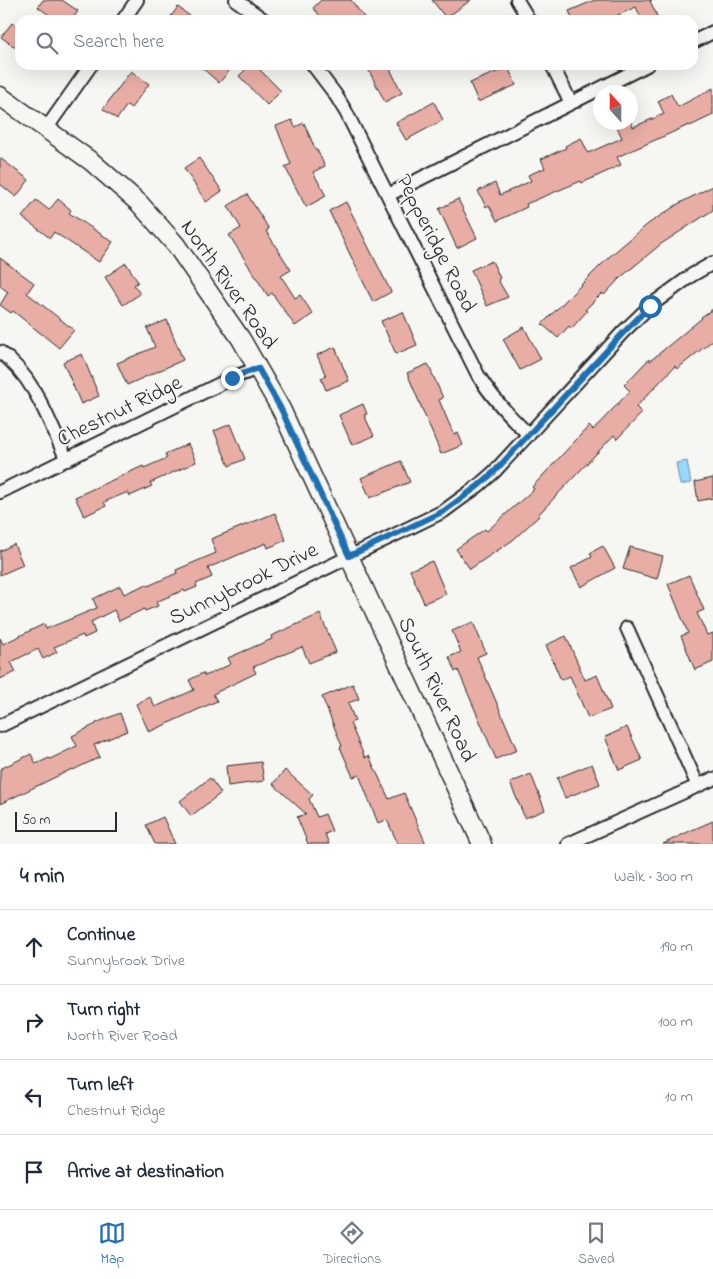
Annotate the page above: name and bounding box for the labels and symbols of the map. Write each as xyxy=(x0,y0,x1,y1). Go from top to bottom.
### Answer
north arrow xyxy=(593,85,638,130)
street label: Pepperidge Road xyxy=(386,169,484,319)
street label: North River Road xyxy=(171,214,285,356)
route start xyxy=(639,295,662,318)
route end xyxy=(221,367,244,390)
street label: Chestnut Ridge xyxy=(52,368,188,457)
street label: Sunnybrook Drive xyxy=(164,535,325,636)
street label: South River Road xyxy=(388,612,484,768)
scale bar xyxy=(15,809,118,832)

